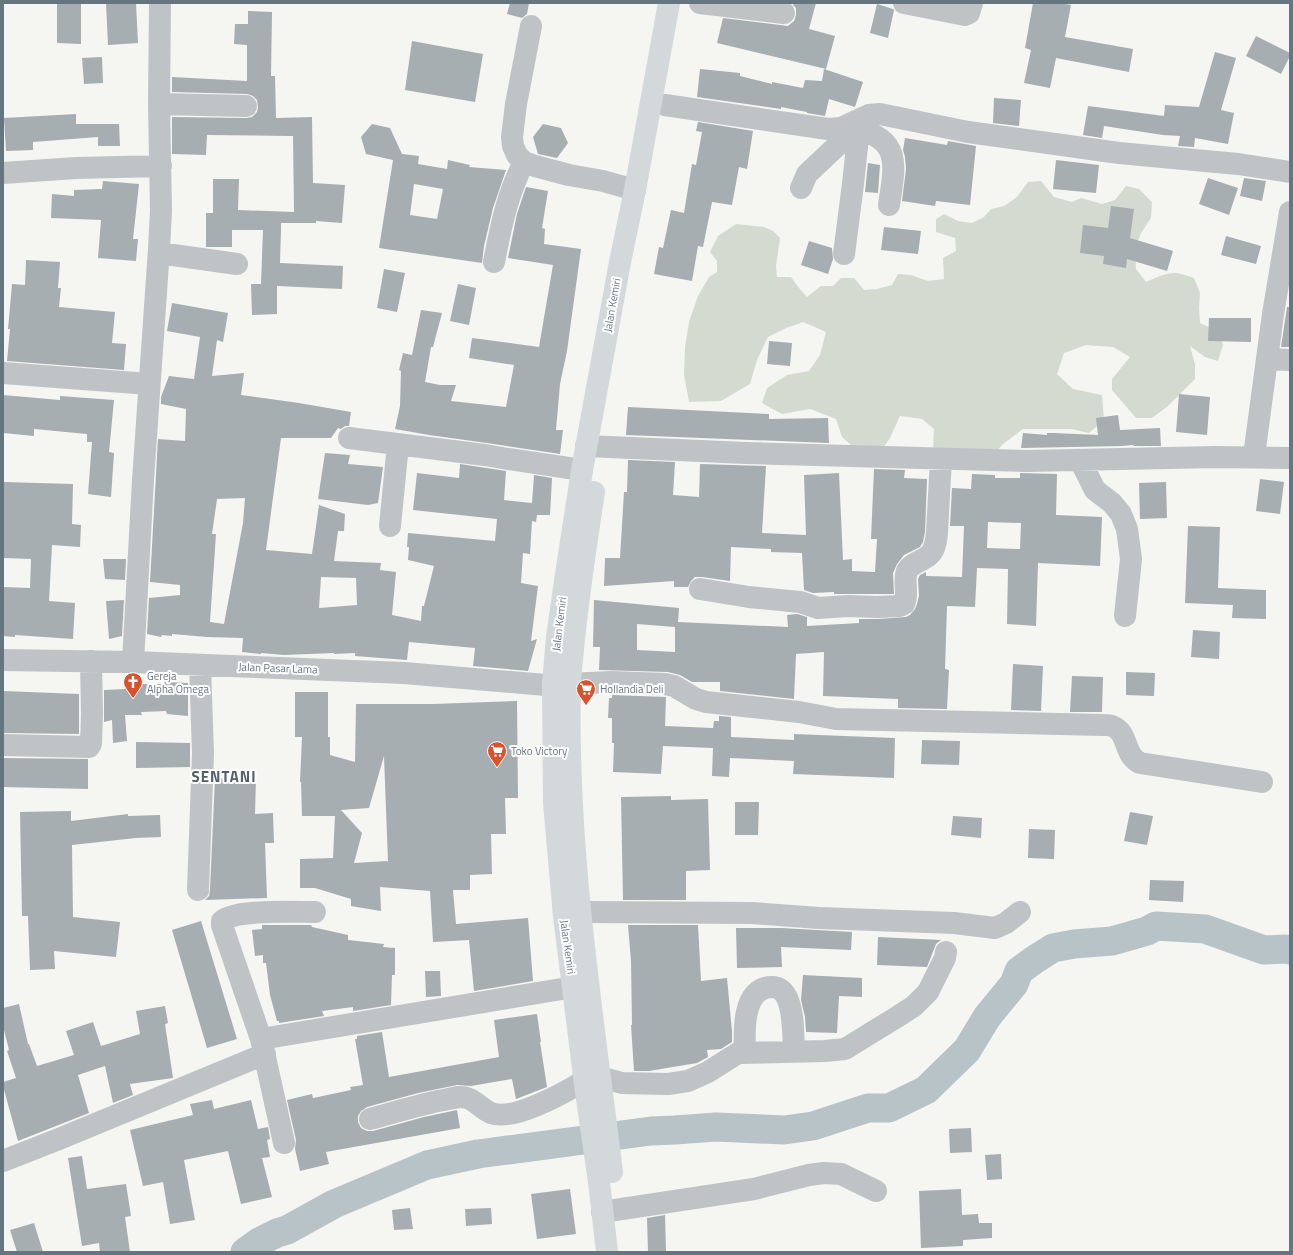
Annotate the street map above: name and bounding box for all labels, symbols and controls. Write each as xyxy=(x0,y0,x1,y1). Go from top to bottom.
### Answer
street label: Jalan Kemiri xyxy=(599,277,625,333)
street label: Jalan Kemiri xyxy=(548,596,570,652)
street label: Jalan Pasar Lama xyxy=(238,659,318,677)
place label: Gereja Alpha Omega xyxy=(147,668,209,697)
church icon: Gereja Alpha Omega xyxy=(122,671,144,699)
supermarket icon: Hollandia Deli xyxy=(575,678,597,706)
place label: Hollandia Deli xyxy=(600,681,663,697)
supermarket icon: Toko Victory xyxy=(486,740,508,768)
place label: Toko Victory xyxy=(511,743,568,759)
district label: SENTANI xyxy=(192,765,256,788)
street label: Jalan Kemiri xyxy=(556,919,580,975)

